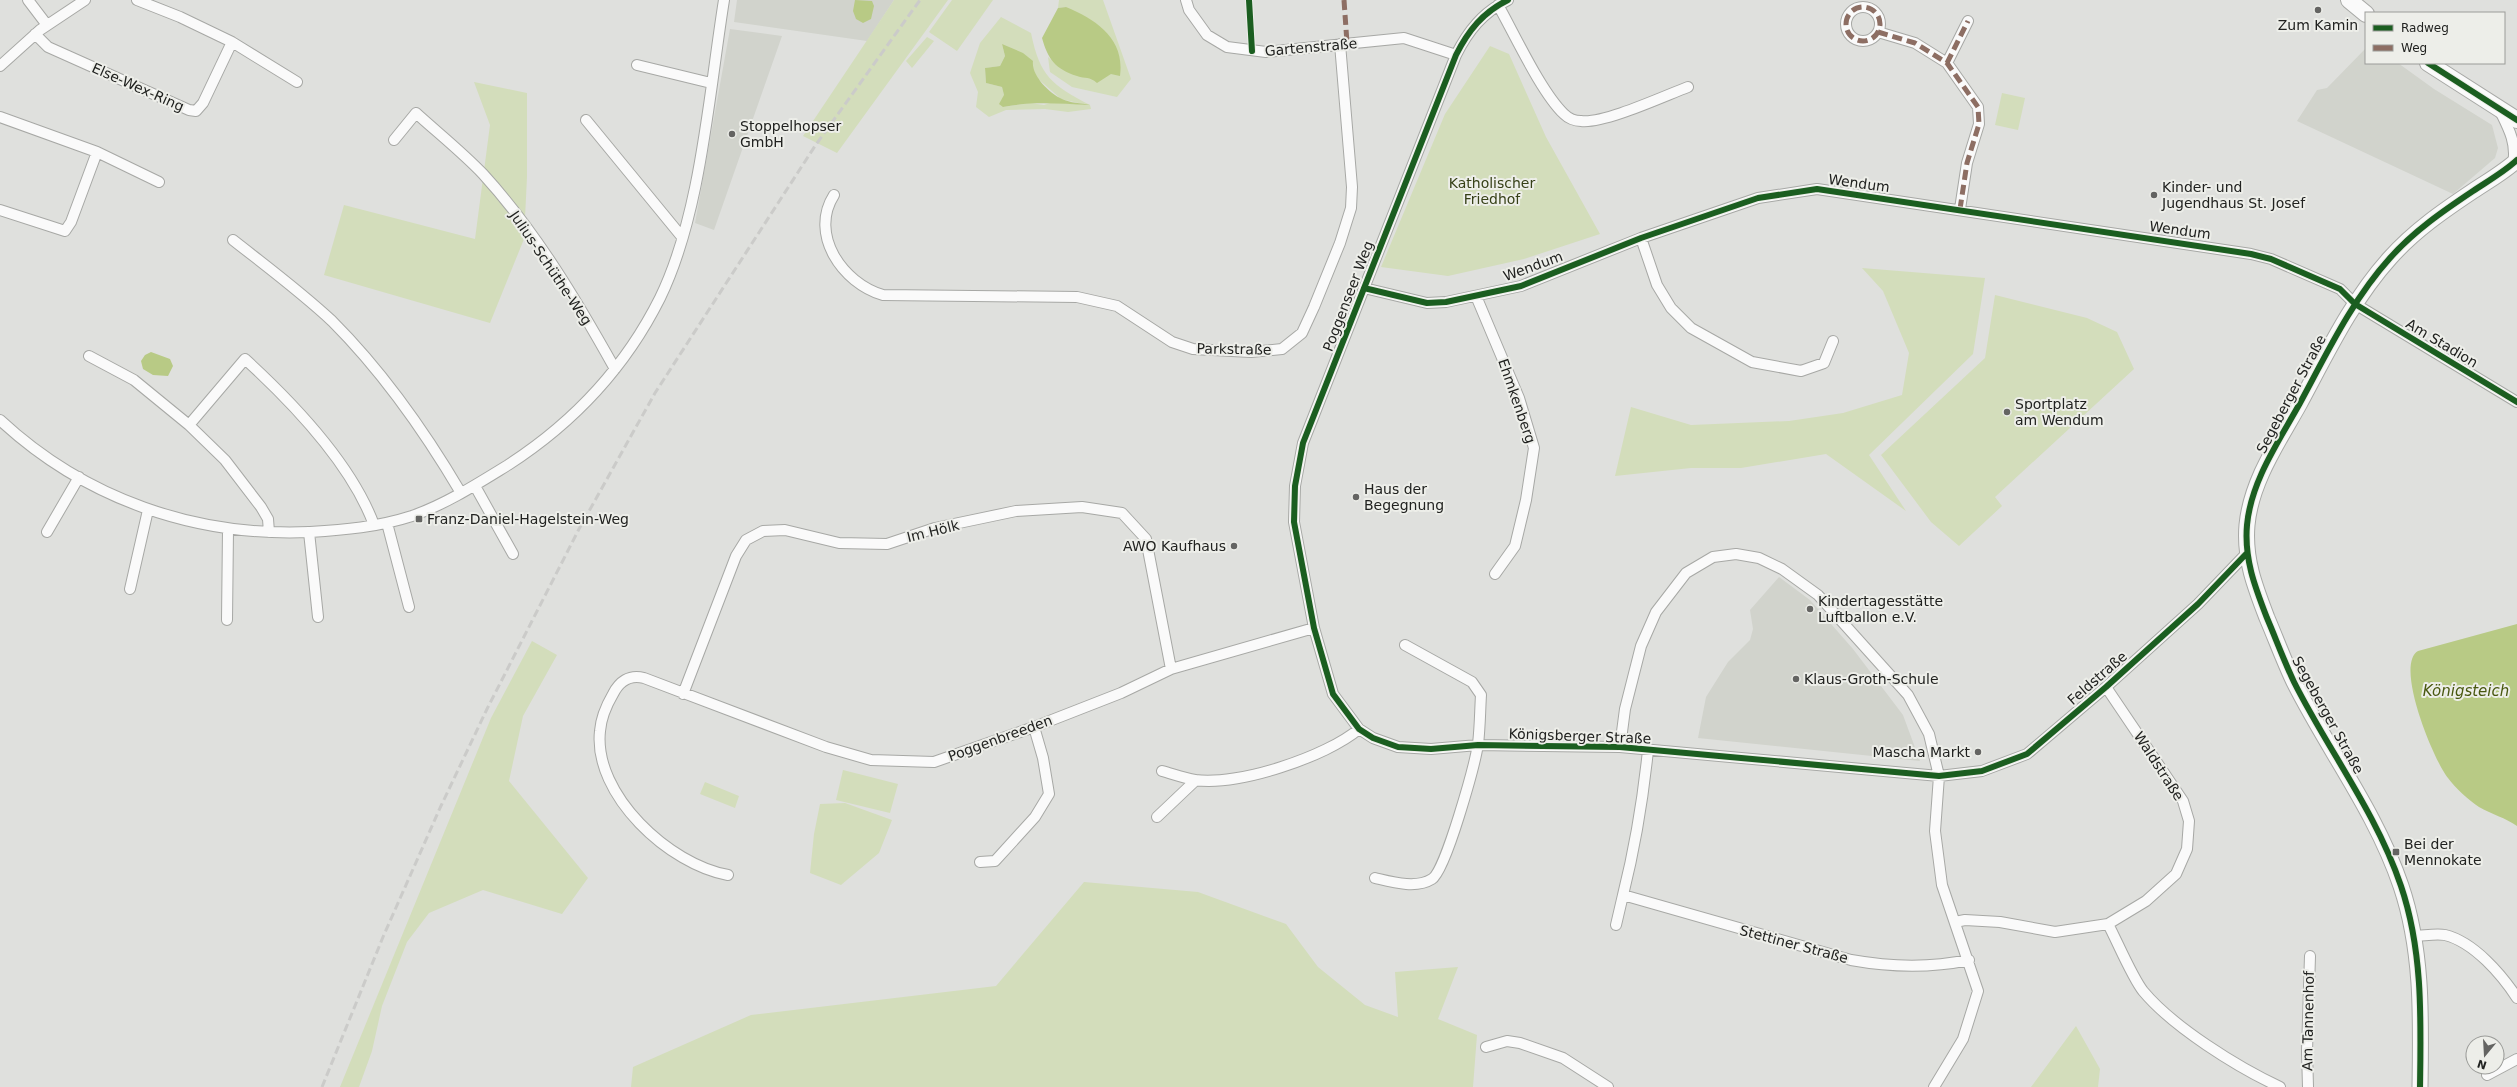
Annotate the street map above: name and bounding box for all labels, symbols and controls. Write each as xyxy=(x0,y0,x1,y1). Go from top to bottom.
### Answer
marker: Zum Kamin xyxy=(2313,5,2323,15)
legend xyxy=(2365,12,2505,64)
place label: Zum Kamin xyxy=(2278,17,2358,33)
text: Radweg xyxy=(2401,21,2449,35)
street label: Gartenstraße xyxy=(1264,35,1358,59)
text: Weg xyxy=(2401,41,2427,55)
street label: Else-Wex-Ring xyxy=(89,60,187,114)
place label: Stoppelhopser GmbH xyxy=(740,118,841,150)
marker: Stoppelhopser GmbH xyxy=(727,129,737,139)
street label: Wendum xyxy=(1827,171,1891,195)
park label: Katholischer Friedhof xyxy=(1449,175,1535,207)
place label: Kinder- und Jugendhaus St. Josef xyxy=(2161,179,2306,211)
marker: Kinder- und Jugendhaus St. Josef xyxy=(2149,190,2159,200)
street label: Julius-Schüthe-Weg xyxy=(506,207,595,328)
street label: Wendum xyxy=(2148,218,2212,242)
street label: Poggenseer Weg xyxy=(1320,239,1376,353)
street label: Wendum xyxy=(1501,248,1565,284)
street label: Am Stadion xyxy=(2403,315,2481,371)
street label: Segeberger Straße xyxy=(2253,332,2329,456)
street label: Parkstraße xyxy=(1196,340,1272,358)
street label: Ehmkenberg xyxy=(1495,357,1539,445)
place label: Sportplatz am Wendum xyxy=(2015,396,2104,428)
marker: Sportplatz am Wendum xyxy=(2002,407,2012,417)
place label: Haus der Begegnung xyxy=(1364,481,1444,513)
marker: Haus der Begegnung xyxy=(1351,492,1361,502)
place label: Franz-Daniel-Hagelstein-Weg xyxy=(427,511,629,527)
marker: Franz-Daniel-Hagelstein-Weg xyxy=(414,514,424,524)
street label: Im Hölk xyxy=(905,517,962,545)
place label: AWO Kaufhaus xyxy=(1123,538,1226,554)
marker: AWO Kaufhaus xyxy=(1229,541,1239,551)
place label: Kindertagesstätte Luftballon e.V. xyxy=(1818,593,1943,625)
marker: Kindertagesstätte Luftballon e.V. xyxy=(1805,604,1815,614)
street label: Feldstraße xyxy=(2064,648,2130,708)
street label: Segeberger Straße xyxy=(2289,653,2367,777)
place label: Klaus-Groth-Schule xyxy=(1804,671,1939,687)
marker: Klaus-Groth-Schule xyxy=(1791,674,1801,684)
water label: Königsteich xyxy=(2423,682,2509,700)
street label: Poggenbreeden xyxy=(946,712,1054,764)
street label: Königsberger Straße xyxy=(1508,726,1652,746)
street label: Waldstraße xyxy=(2131,729,2187,803)
place label: Mascha Markt xyxy=(1872,744,1971,760)
marker: Mascha Markt xyxy=(1973,747,1983,757)
place label: Bei der Mennokate xyxy=(2404,836,2482,868)
marker: Bei der Mennokate xyxy=(2391,847,2401,857)
street label: Stettiner Straße xyxy=(1738,922,1850,966)
street label: Am Tannenhof xyxy=(2299,970,2317,1071)
north arrow xyxy=(2465,1035,2505,1075)
text: N xyxy=(2476,1056,2488,1072)

